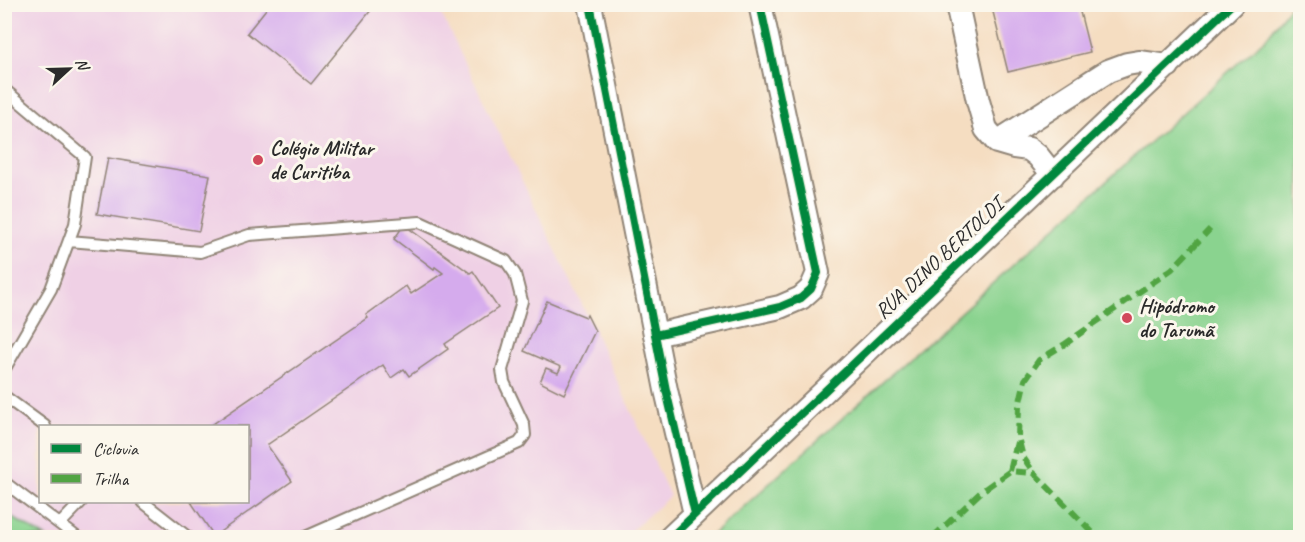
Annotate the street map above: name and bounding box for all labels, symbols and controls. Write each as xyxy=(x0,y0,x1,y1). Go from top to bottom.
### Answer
north arrow xyxy=(39,39,99,99)
text: N xyxy=(71,55,94,75)
place label: Colégio Militar de Curitiba xyxy=(270,135,376,185)
marker: Colégio Militar de Curitiba xyxy=(251,153,265,167)
street label: RUA DINO BERTOLDI xyxy=(869,189,1012,324)
place label: Hipódromo do Tarumã xyxy=(1139,293,1216,343)
marker: Hipódromo do Tarumã xyxy=(1120,311,1134,325)
legend xyxy=(39,425,249,503)
text: Ciclovia xyxy=(93,438,139,460)
text: Trilha xyxy=(93,468,130,490)

